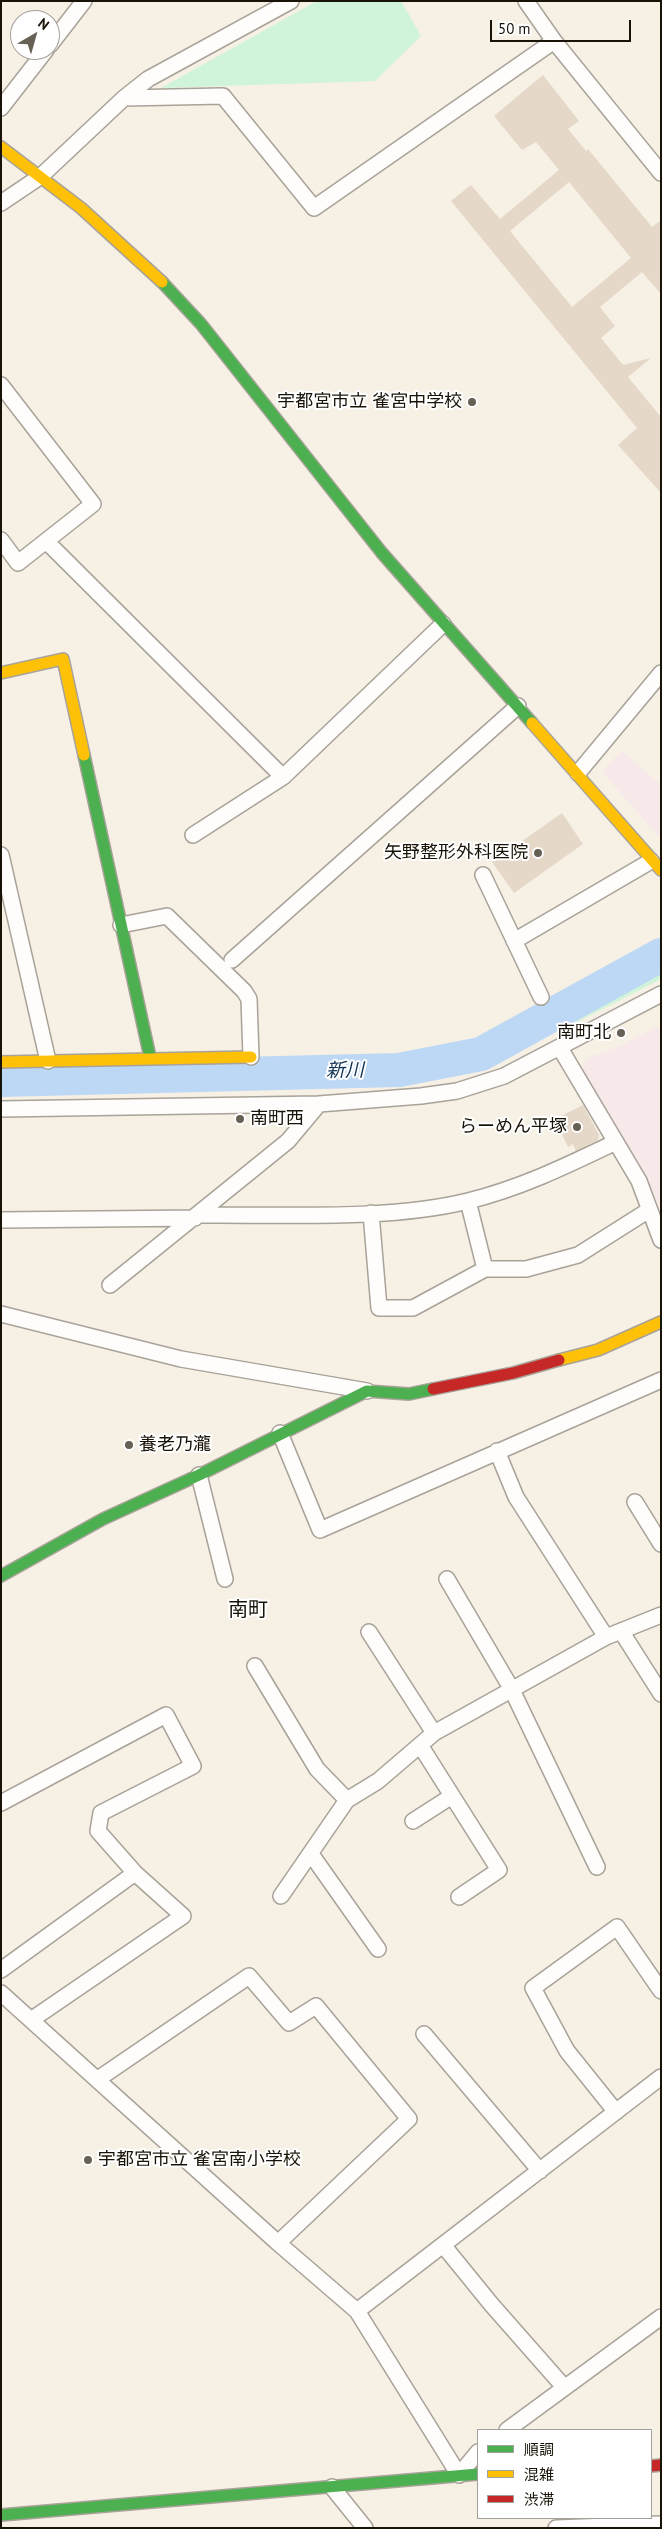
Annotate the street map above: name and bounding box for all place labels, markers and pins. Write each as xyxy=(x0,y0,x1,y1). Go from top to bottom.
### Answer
place label: 宇都宮市立 雀宮中学校 xyxy=(277,391,462,413)
marker: 宇都宮市立 雀宮中学校 xyxy=(466,396,478,408)
place label: 矢野整形外科医院 xyxy=(384,842,528,864)
marker: 矢野整形外科医院 xyxy=(532,847,544,859)
place label: 南町北 xyxy=(557,1022,611,1044)
marker: 南町北 xyxy=(615,1027,627,1039)
place label: 南町西 xyxy=(250,1108,304,1130)
marker: 南町西 xyxy=(234,1113,246,1125)
place label: らーめん平塚 xyxy=(459,1116,567,1138)
marker: らーめん平塚 xyxy=(571,1121,583,1133)
place label: 養老乃瀧 xyxy=(139,1434,211,1456)
marker: 養老乃瀧 xyxy=(123,1439,135,1451)
place label: 宇都宮市立 雀宮南小学校 xyxy=(98,2149,301,2171)
marker: 宇都宮市立 雀宮南小学校 xyxy=(82,2154,94,2166)

